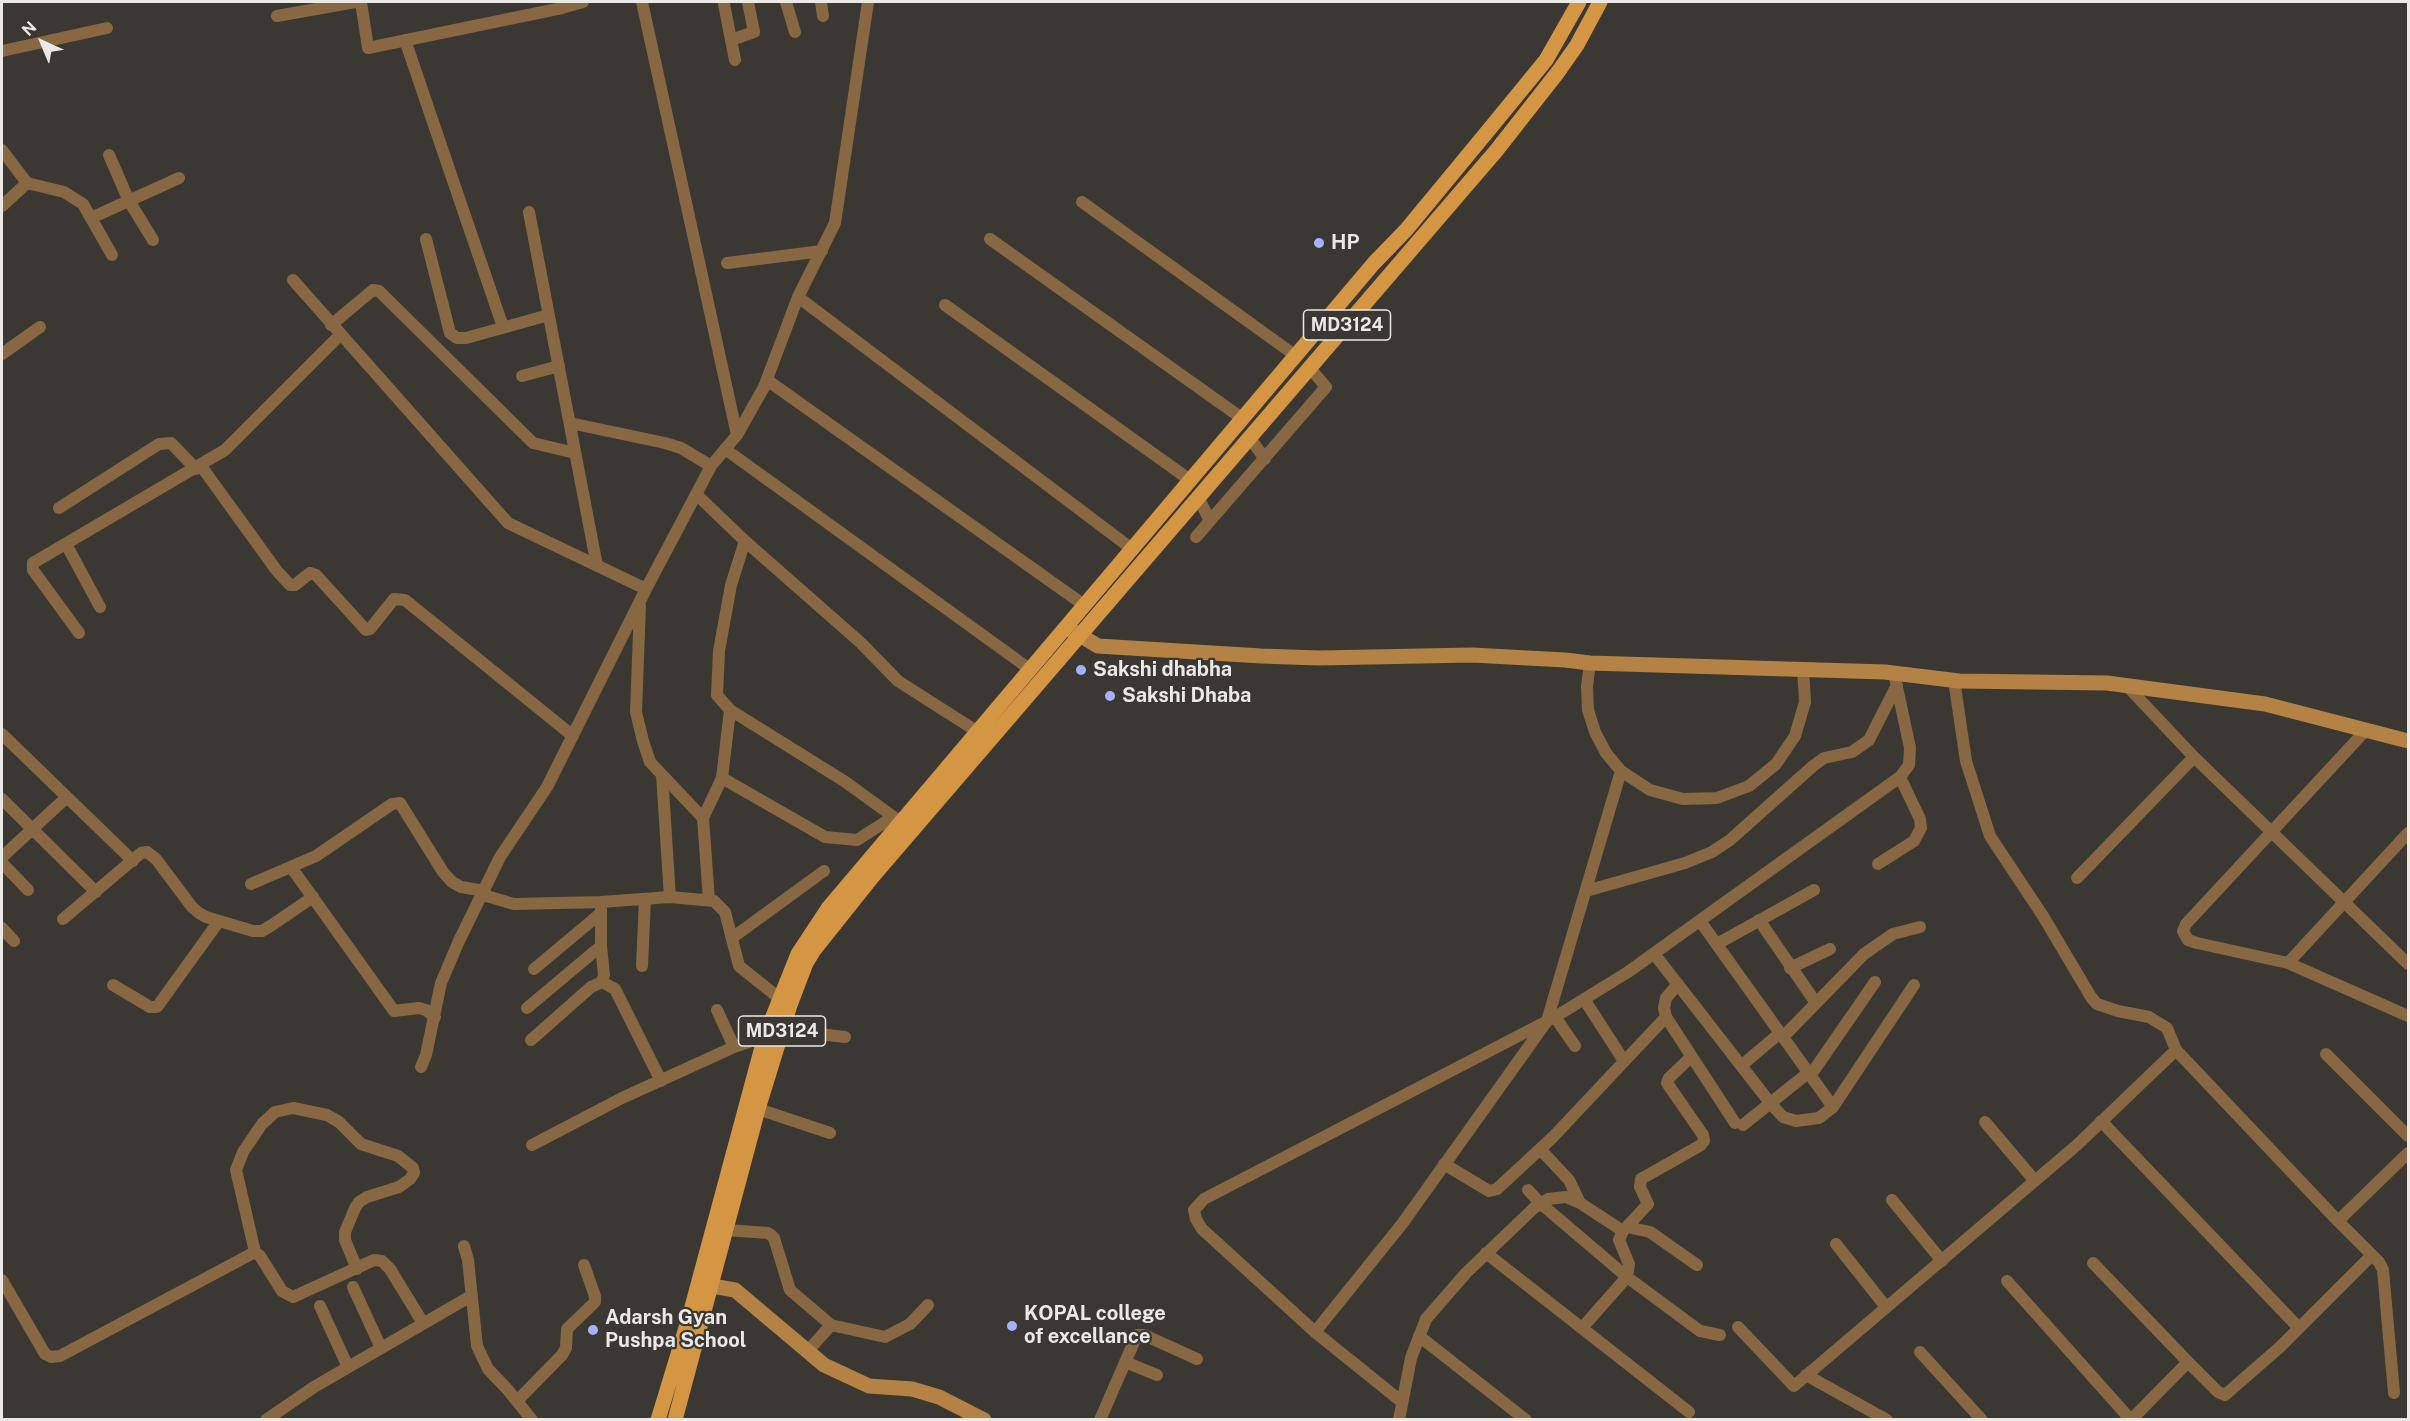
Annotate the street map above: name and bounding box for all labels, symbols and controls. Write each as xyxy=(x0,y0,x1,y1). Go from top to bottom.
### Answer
north arrow xyxy=(12,12,72,72)
text: N xyxy=(18,18,40,40)
place label: HP xyxy=(1331,231,1359,255)
marker: HP xyxy=(1312,236,1326,250)
road number: MD3124 xyxy=(1304,310,1390,340)
place label: Sakshi dhabha xyxy=(1093,658,1232,682)
marker: Sakshi dhabha xyxy=(1074,663,1088,677)
place label: Sakshi Dhaba xyxy=(1122,684,1251,708)
marker: Sakshi Dhaba xyxy=(1103,689,1117,703)
road number: MD3124 xyxy=(738,1016,826,1046)
place label: KOPAL college of excellance xyxy=(1024,1302,1166,1349)
place label: Adarsh Gyan Pushpa School xyxy=(605,1306,746,1353)
marker: KOPAL college of excellance xyxy=(1005,1319,1019,1333)
marker: Adarsh Gyan Pushpa School xyxy=(586,1323,600,1337)

